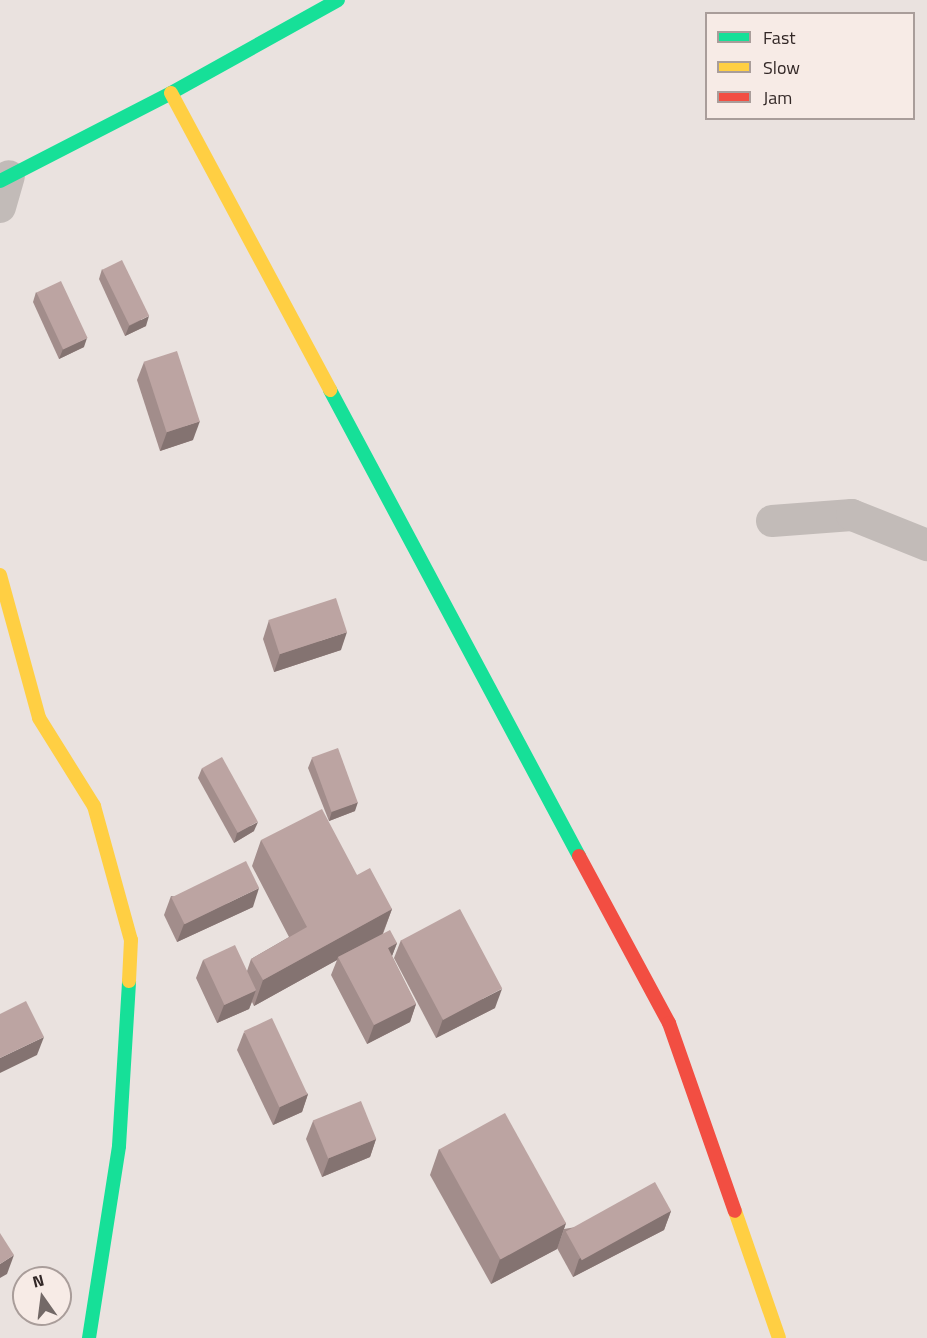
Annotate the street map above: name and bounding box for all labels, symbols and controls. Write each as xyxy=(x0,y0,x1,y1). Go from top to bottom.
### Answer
legend xyxy=(705,12,915,120)
text: Fast xyxy=(763,24,796,51)
text: Slow xyxy=(763,54,800,81)
text: Jam xyxy=(763,84,792,111)
north arrow xyxy=(12,1266,72,1326)
text: N xyxy=(30,1267,46,1293)

